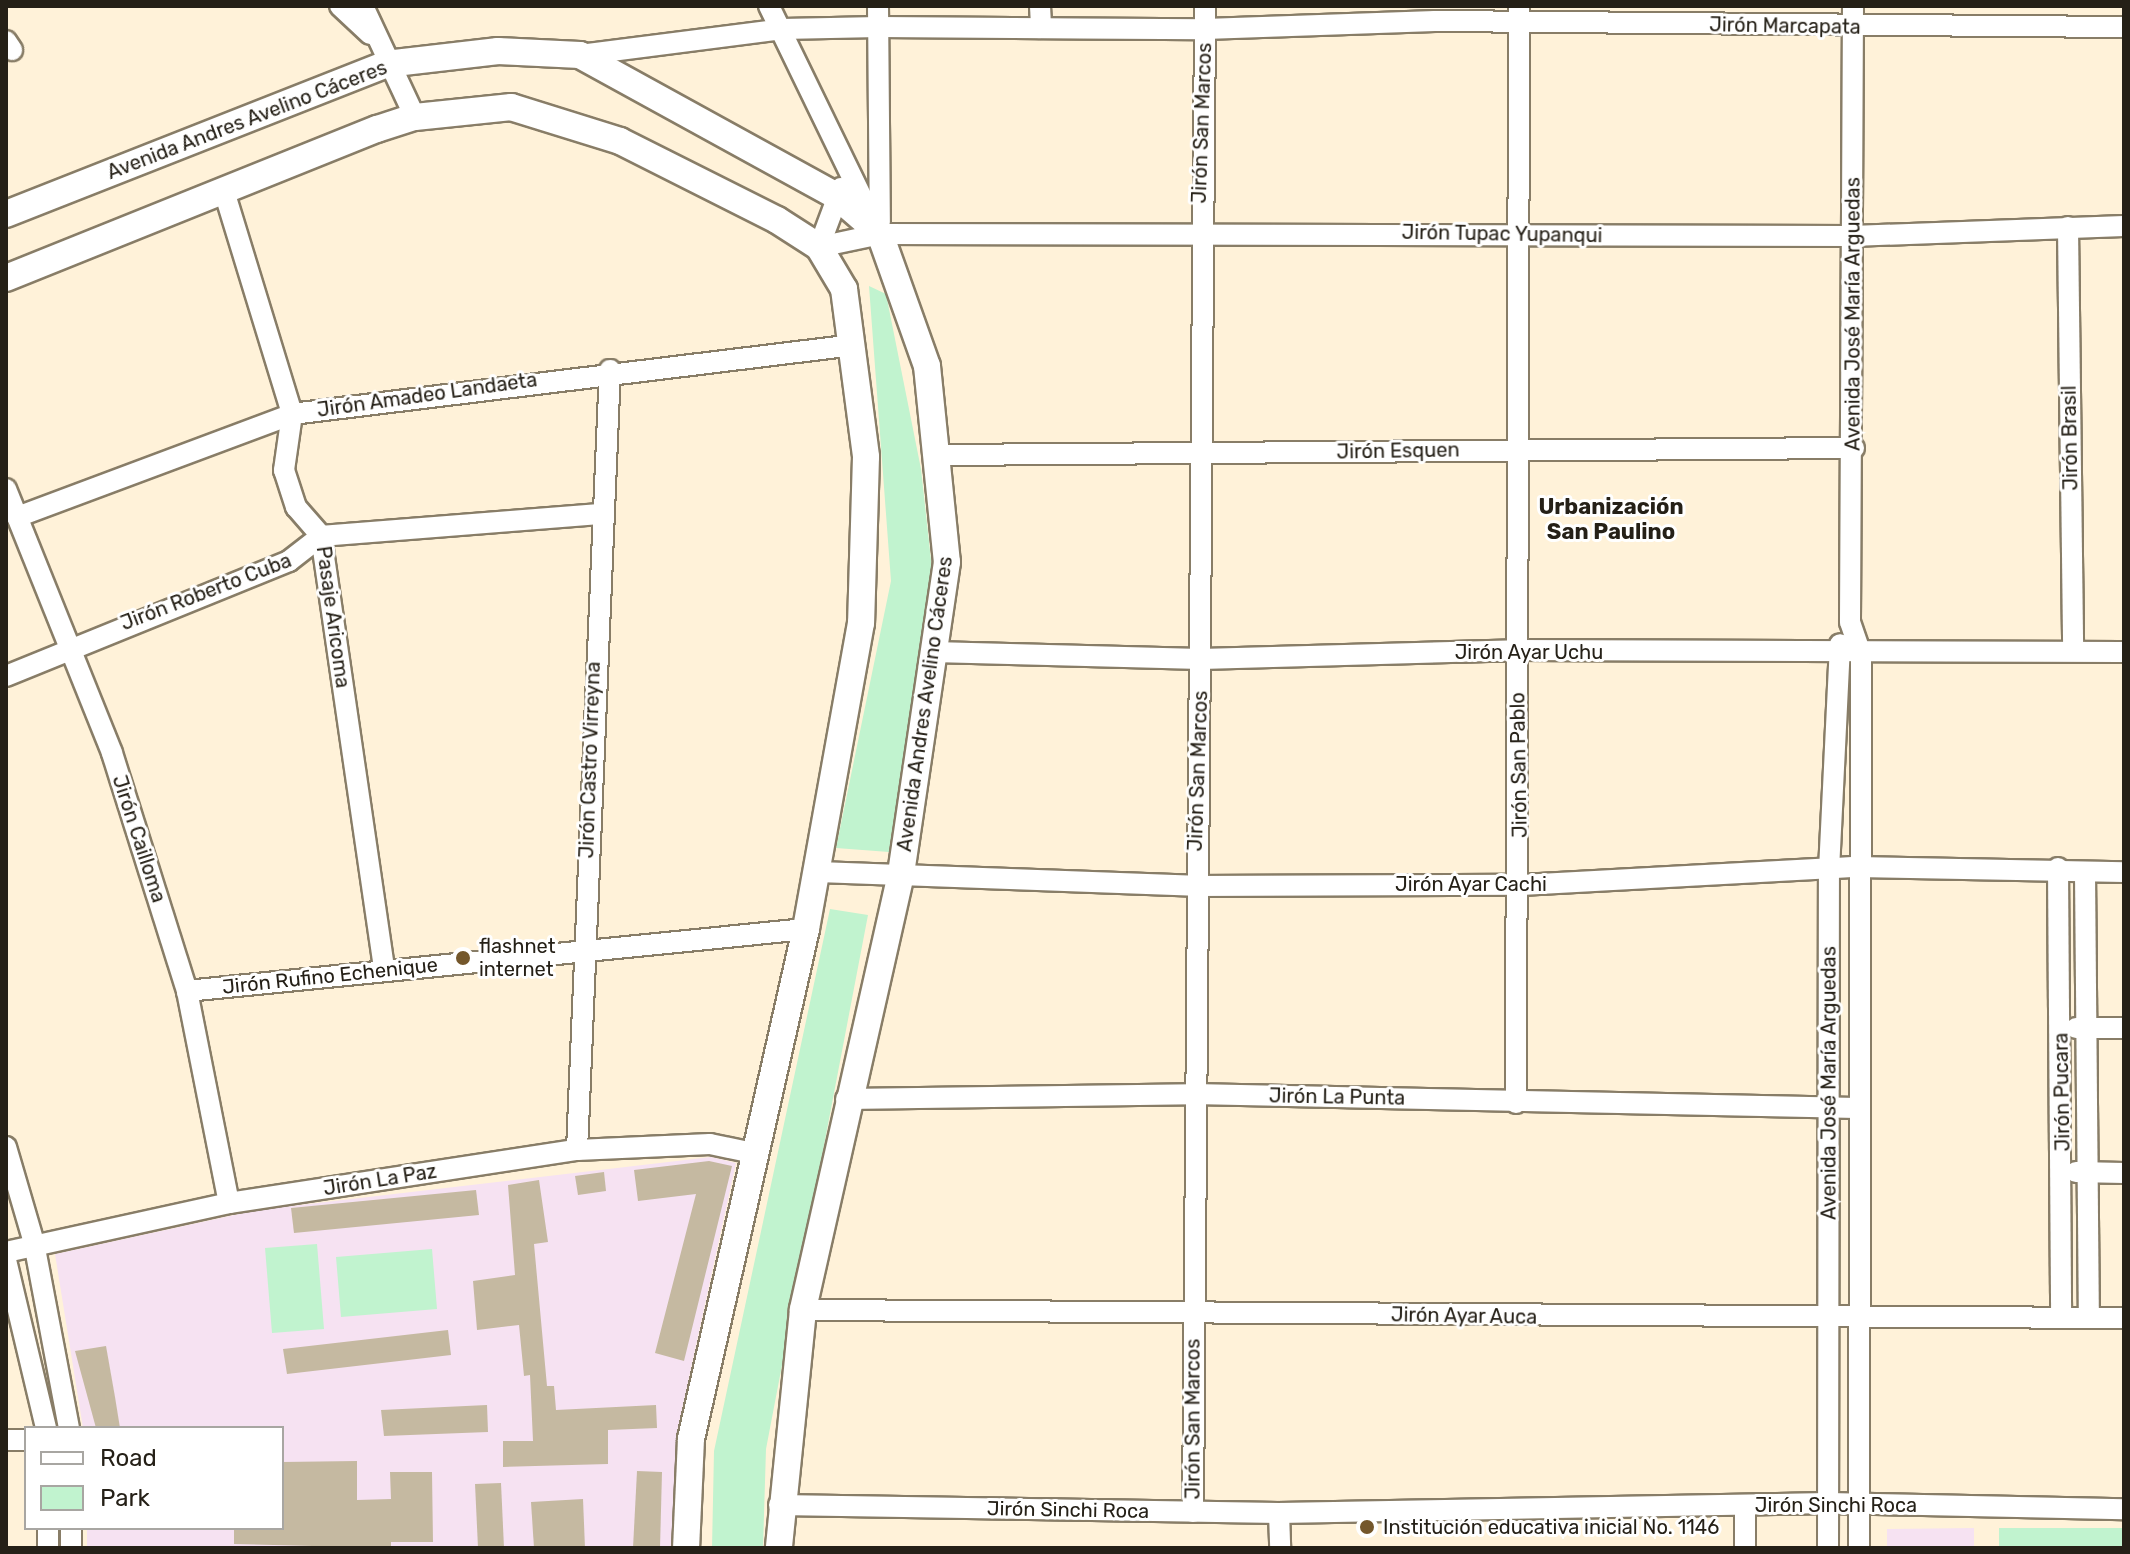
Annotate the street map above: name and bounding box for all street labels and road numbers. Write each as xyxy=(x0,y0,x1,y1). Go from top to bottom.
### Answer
street label: Jirón Marcapata xyxy=(1709,13,1861,39)
street label: Jirón San Marcos xyxy=(1187,42,1217,204)
street label: Avenida Andres Avelino Cáceres xyxy=(103,55,391,185)
street label: Avenida José María Arguedas xyxy=(1841,177,1865,451)
street label: Jirón Tupac Yupanqui xyxy=(1401,220,1603,248)
street label: Jirón Amadeo Landaeta xyxy=(315,368,539,422)
street label: Jirón Brasil xyxy=(2057,385,2083,491)
street label: Jirón Esquen xyxy=(1336,438,1460,464)
street label: Pasaje Aricoma xyxy=(311,544,355,690)
street label: Jirón Roberto Cuba xyxy=(117,548,295,636)
street label: Avenida Andres Avelino Cáceres xyxy=(892,554,958,854)
street label: Jirón Ayar Uchu xyxy=(1454,640,1604,664)
street label: Jirón Castro Virreyna xyxy=(575,661,605,859)
street label: Jirón San Marcos xyxy=(1183,690,1213,852)
street label: Jirón San Pablo xyxy=(1506,692,1532,838)
street label: Jirón Cailloma xyxy=(107,772,171,906)
street label: Jirón Ayar Cachi xyxy=(1395,872,1547,896)
street label: Avenida José María Arguedas xyxy=(1817,946,1841,1220)
street label: Jirón Rufino Echenique xyxy=(221,953,439,999)
street label: Jirón Pucara xyxy=(2049,1032,2075,1152)
street label: Jirón La Punta xyxy=(1269,1084,1405,1110)
street label: Jirón La Paz xyxy=(322,1159,438,1201)
street label: Jirón Ayar Auca xyxy=(1390,1303,1538,1329)
street label: Jirón San Marcos xyxy=(1181,1339,1205,1499)
street label: Jirón Sinchi Roca xyxy=(1755,1493,1917,1517)
street label: Jirón Sinchi Roca xyxy=(987,1497,1149,1523)

